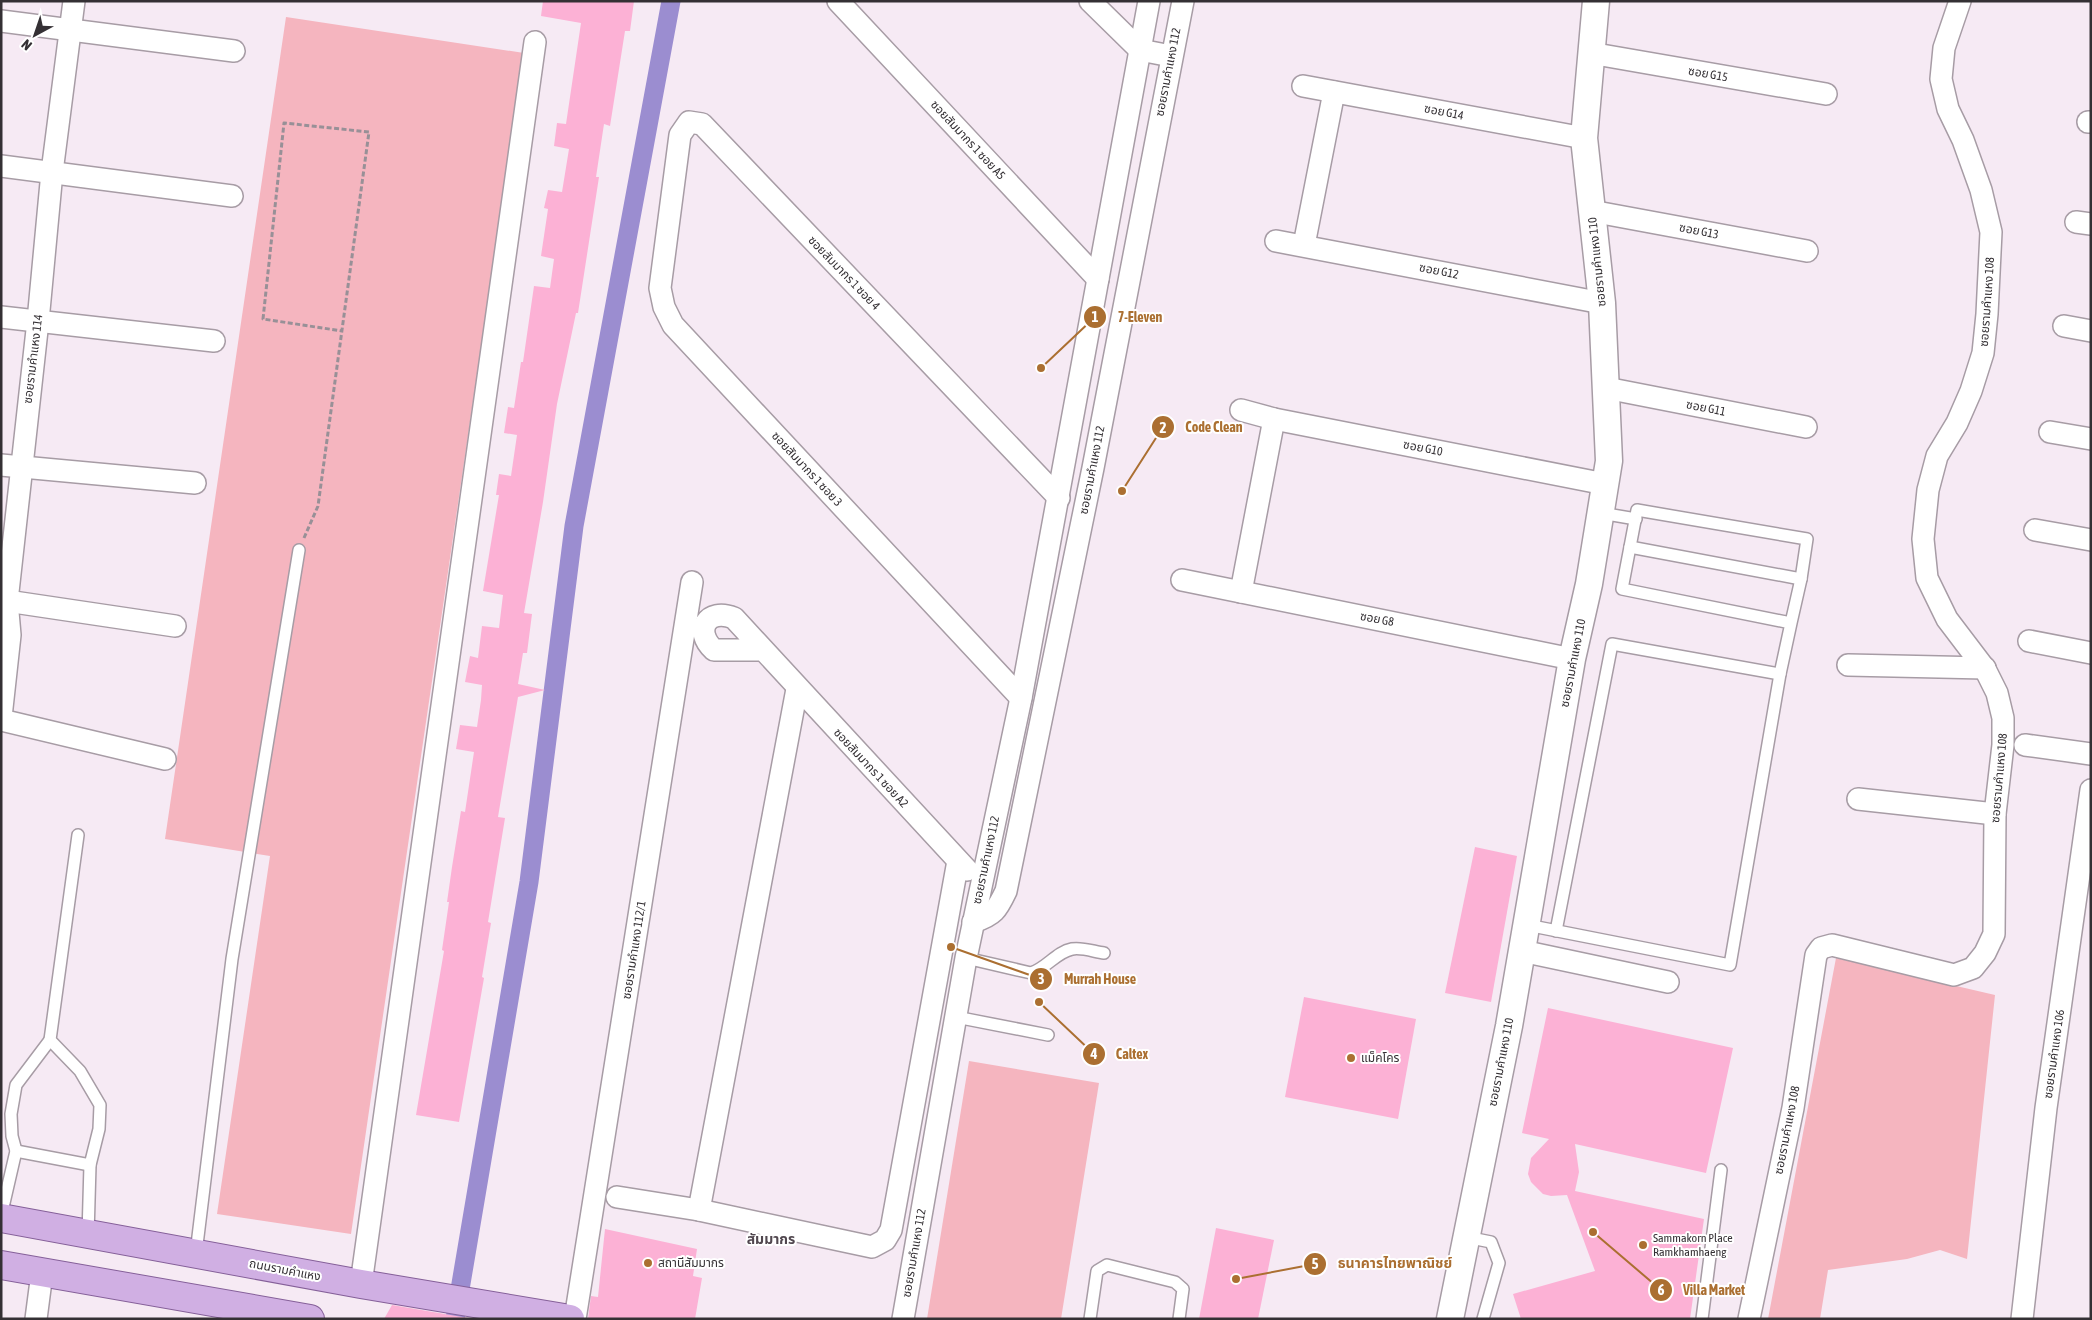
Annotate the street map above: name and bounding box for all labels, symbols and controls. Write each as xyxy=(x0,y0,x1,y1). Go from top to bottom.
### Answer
north arrow xyxy=(10,10,60,60)
street label: ซอยรามคำแหง 112 xyxy=(1153,27,1183,117)
text: N xyxy=(18,36,35,54)
street label: ซอย G15 xyxy=(1687,64,1729,84)
street label: ซอยสัมมากร 1 ซอย A5 xyxy=(928,98,1008,182)
street label: ซอย G14 xyxy=(1423,101,1465,123)
street label: ซอยรามคำแหง 110 xyxy=(1585,216,1609,307)
street label: ซอย G13 xyxy=(1678,220,1720,242)
street label: ซอยสัมมากร 1 ซอย 4 xyxy=(805,233,883,313)
street label: ซอยรามคำแหง 108 xyxy=(1977,256,1997,347)
street label: ซอย G12 xyxy=(1418,260,1460,282)
callout: 7-Eleven xyxy=(1083,302,1172,331)
text: 1 xyxy=(1091,308,1099,325)
text: 7-Eleven xyxy=(1118,309,1163,325)
street label: ซอยรามคำแหง 114 xyxy=(21,313,45,404)
street label: ซอย G11 xyxy=(1685,397,1727,419)
callout: Code Clean xyxy=(1151,413,1253,442)
text: 2 xyxy=(1159,419,1167,436)
text: Code Clean xyxy=(1185,419,1243,435)
street label: ซอยรามคำแหง 112 xyxy=(1077,425,1107,515)
street label: ซอยสัมมากร 1 ซอย 3 xyxy=(769,429,845,509)
street label: ซอย G10 xyxy=(1402,437,1444,459)
street label: ซอย G8 xyxy=(1359,609,1396,629)
street label: ซอยรามคำแหง 110 xyxy=(1558,617,1589,708)
street label: ซอยสัมมากร 1 ซอย A2 xyxy=(831,726,911,810)
street label: ซอยรามคำแหง 108 xyxy=(1988,732,2010,823)
street label: ซอยรามคำแหง 112 xyxy=(970,815,1002,905)
street label: ซอยรามคำแหง 112/1 xyxy=(619,899,649,1000)
callout: Murrah House xyxy=(1029,965,1146,994)
text: 3 xyxy=(1037,970,1045,987)
text: Murrah House xyxy=(1064,971,1136,987)
street label: ซอยรามคําแหง 106 xyxy=(2041,1008,2067,1099)
street label: ซอยรามคำแหง 110 xyxy=(1486,1016,1517,1107)
callout: Caltex xyxy=(1081,1040,1158,1069)
text: 4 xyxy=(1089,1045,1098,1062)
text: Caltex xyxy=(1116,1046,1148,1062)
place label: แม็คโคร xyxy=(1361,1051,1399,1065)
marker: แม็คโคร xyxy=(1345,1052,1357,1064)
street label: ซอยรามคำแหง 108 xyxy=(1772,1084,1803,1175)
street label: ซอยรามคำแหง 112 xyxy=(899,1208,929,1298)
district label: สัมมากร xyxy=(747,1231,795,1247)
place label: Sammakorn Place Ramkhamhaeng xyxy=(1653,1231,1733,1259)
marker: Sammakorn Place Ramkhamhaeng xyxy=(1637,1239,1649,1251)
callout: ธนาคารไทยพาณิชย์ xyxy=(1303,1249,1462,1278)
text: 5 xyxy=(1311,1255,1319,1272)
text: ธนาคารไทยพาณิชย์ xyxy=(1338,1255,1452,1271)
street label: ถนนรามคำแหง xyxy=(248,1256,322,1284)
place label: สถานีสัมมากร xyxy=(658,1256,724,1270)
marker: สถานีสัมมากร xyxy=(642,1257,654,1269)
callout: Villa Market xyxy=(1648,1275,1756,1304)
text: 6 xyxy=(1657,1281,1665,1298)
text: Villa Market xyxy=(1682,1282,1745,1298)

